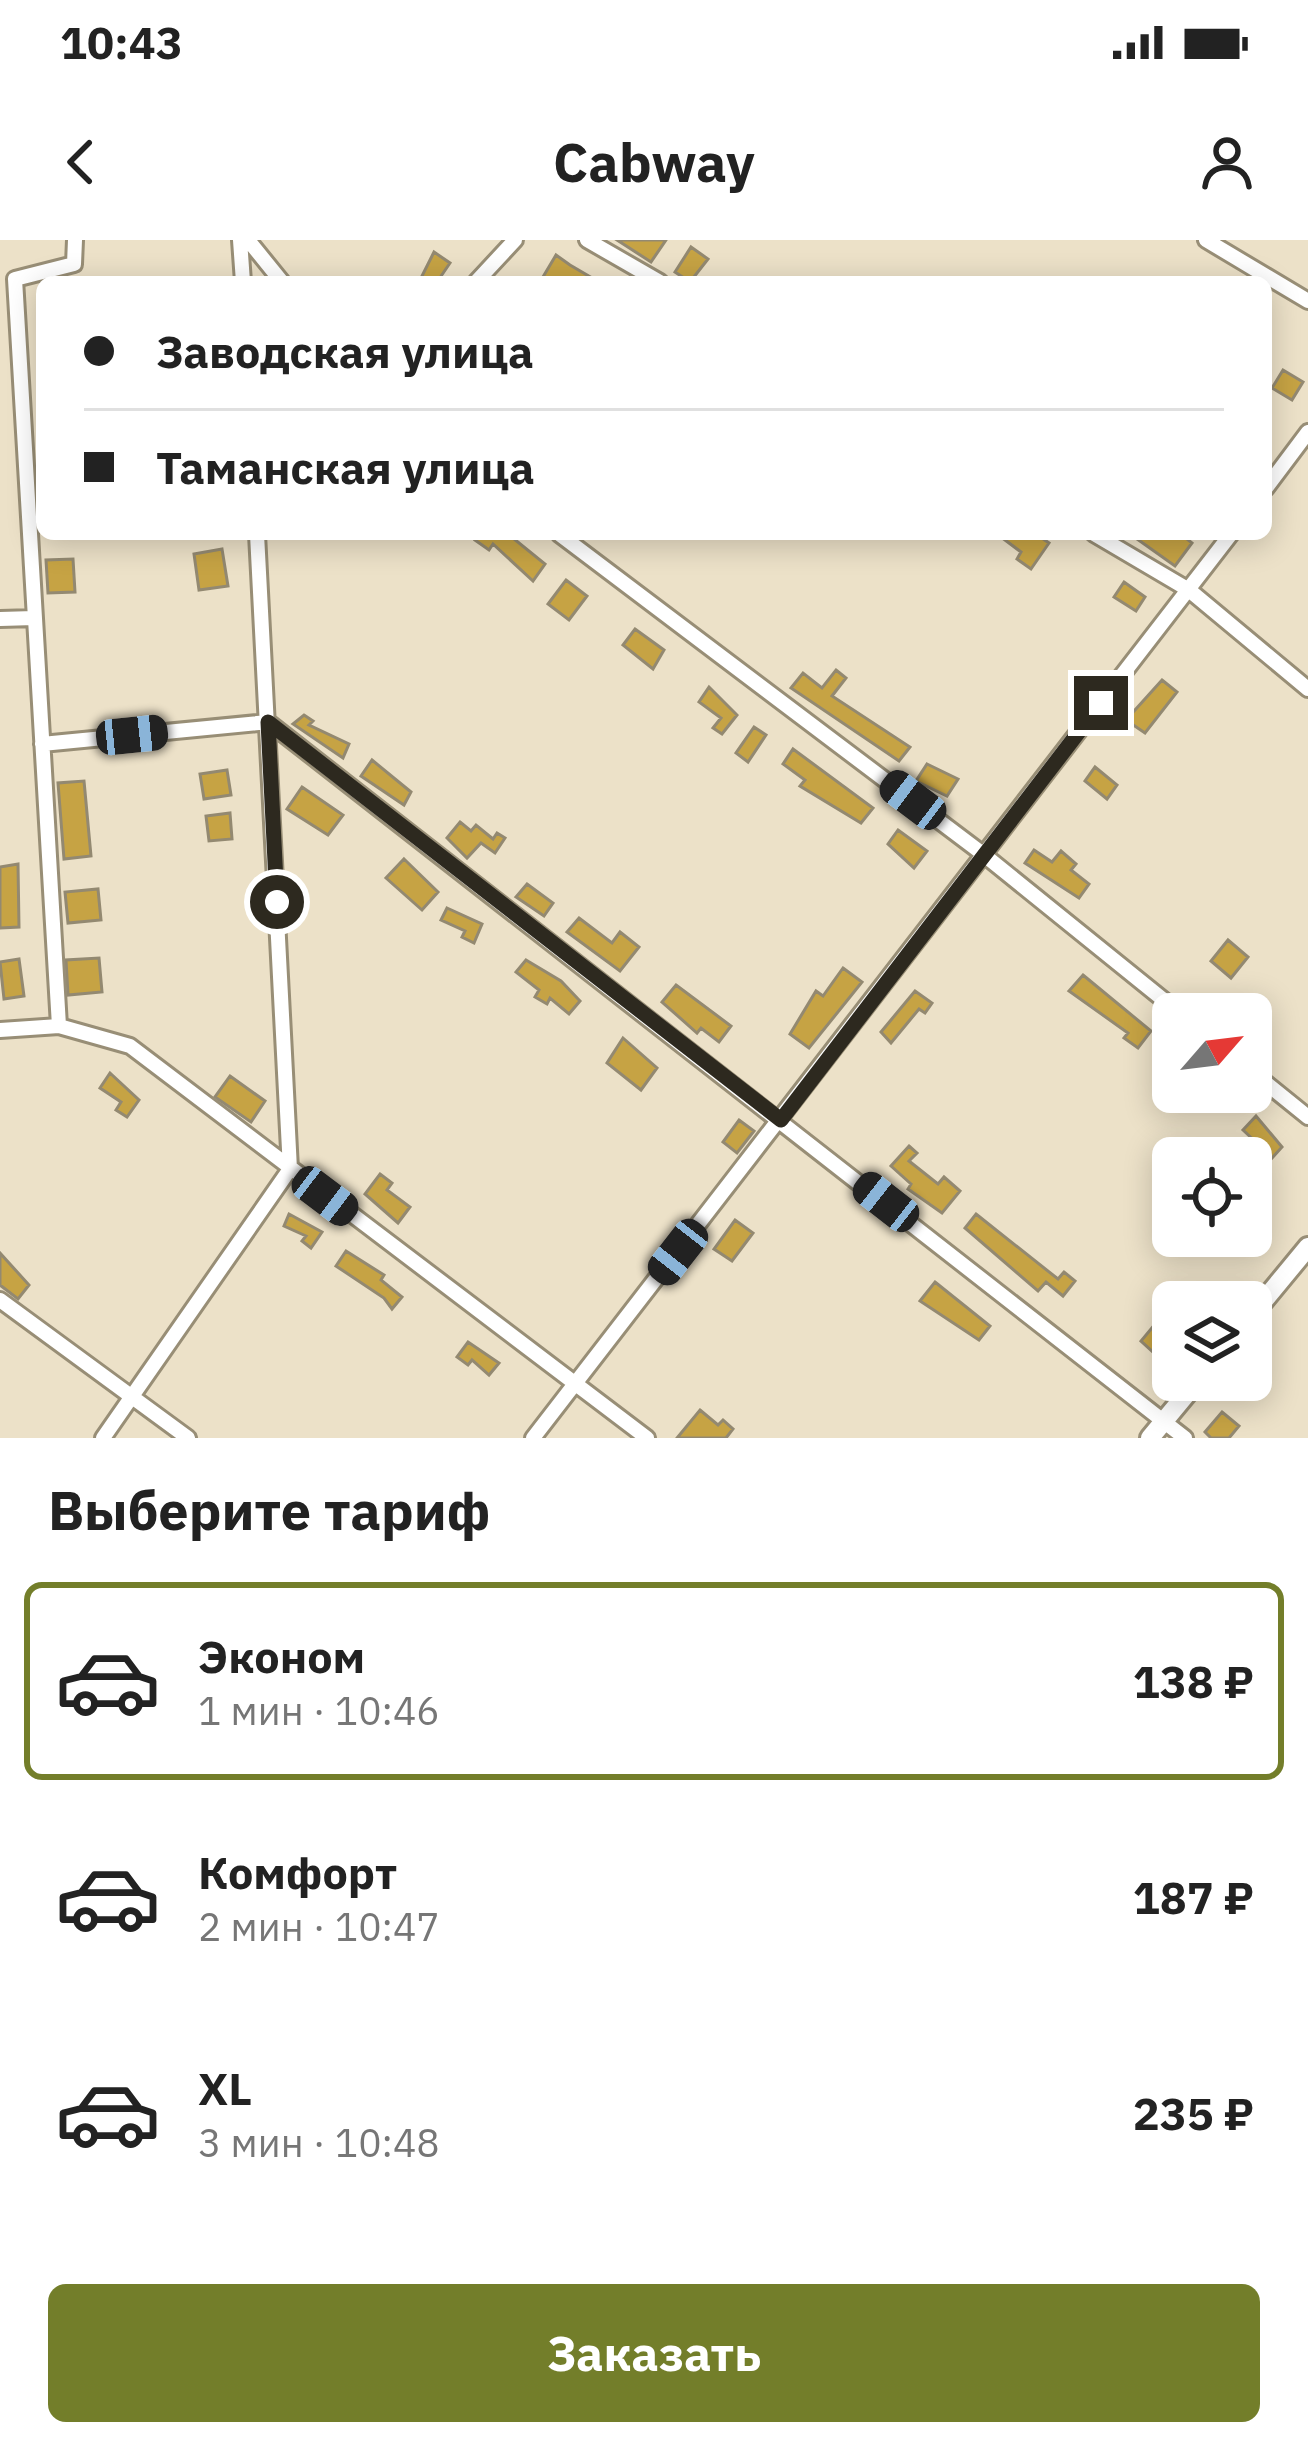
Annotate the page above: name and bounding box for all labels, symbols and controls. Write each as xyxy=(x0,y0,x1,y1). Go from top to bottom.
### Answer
text: 10:43 xyxy=(60,13,183,71)
text: Cabway xyxy=(553,127,755,197)
icon: back xyxy=(48,129,114,195)
icon: person xyxy=(1194,129,1260,195)
text: Заводская улица xyxy=(156,322,534,380)
text: Таманская улица xyxy=(156,438,535,496)
route end xyxy=(1074,676,1128,730)
car xyxy=(94,713,170,757)
car xyxy=(873,764,953,836)
route start xyxy=(250,875,304,929)
north arrow xyxy=(1152,993,1272,1113)
map controls xyxy=(1152,993,1272,1401)
button: locate xyxy=(1152,1137,1272,1257)
car xyxy=(285,1160,365,1232)
car xyxy=(847,1166,925,1238)
car xyxy=(642,1213,714,1291)
button: layers xyxy=(1152,1281,1272,1401)
text: Выберите тариф xyxy=(48,1475,490,1545)
icon: car xyxy=(54,1627,162,1735)
text: Эконом xyxy=(198,1627,365,1685)
text: 138 ₽ xyxy=(1133,1652,1254,1710)
text: 1 мин · 10:46 xyxy=(198,1685,440,1736)
icon: car xyxy=(54,1843,162,1951)
text: Комфорт xyxy=(198,1843,397,1901)
text: 187 ₽ xyxy=(1133,1868,1254,1926)
text: 2 мин · 10:47 xyxy=(198,1901,440,1952)
icon: car xyxy=(54,2059,162,2167)
text: XL xyxy=(198,2059,252,2117)
text: 235 ₽ xyxy=(1133,2084,1254,2142)
text: 3 мин · 10:48 xyxy=(198,2117,440,2168)
button: Заказать xyxy=(48,2284,1260,2422)

